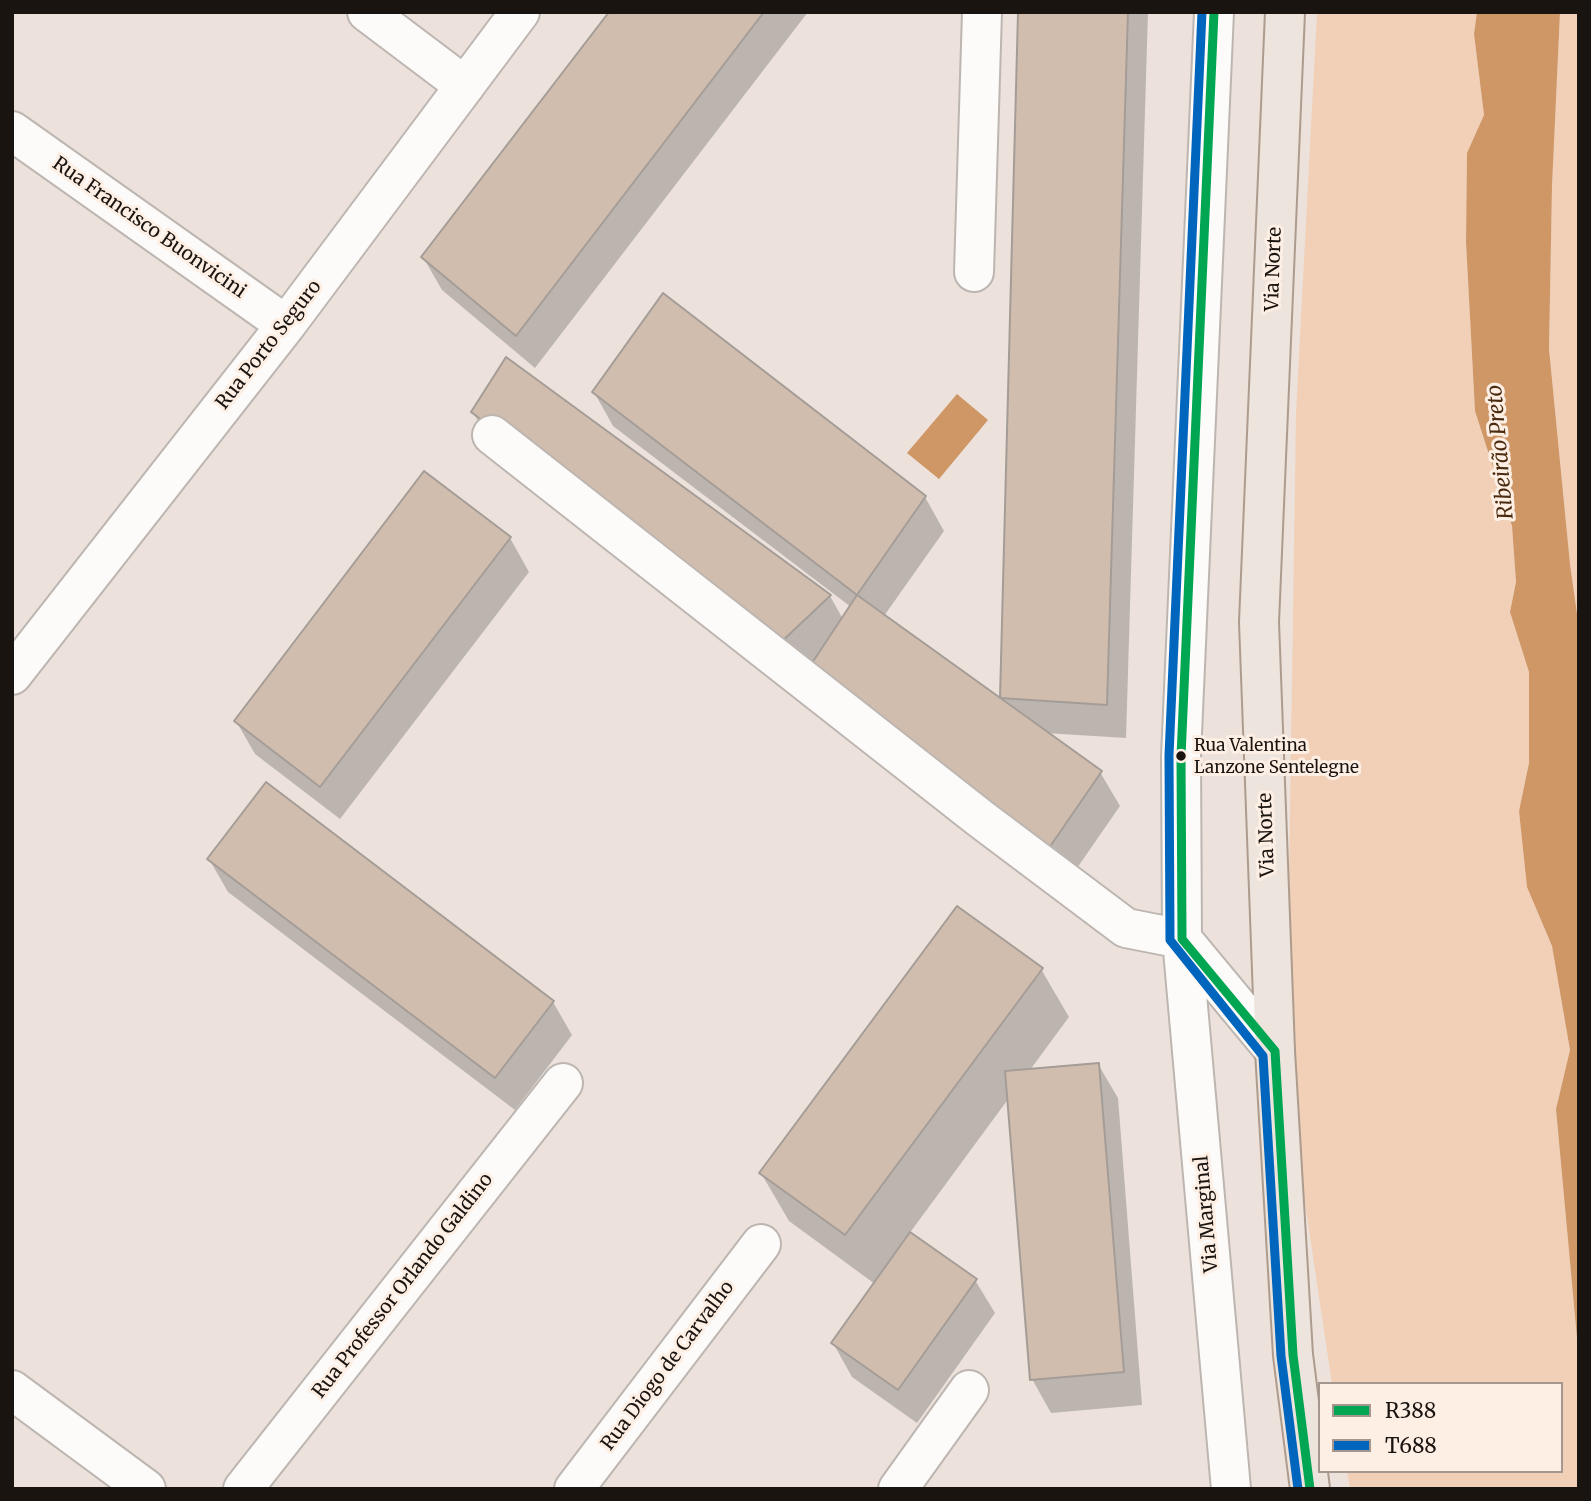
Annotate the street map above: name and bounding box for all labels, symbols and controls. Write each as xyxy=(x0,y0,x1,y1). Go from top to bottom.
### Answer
street label: Rua Francisco Buonvicini xyxy=(48,152,250,304)
street label: Via Norte xyxy=(1261,226,1287,312)
street label: Rua Porto Seguro xyxy=(211,276,327,414)
water label: Ribeirão Preto xyxy=(1483,384,1519,520)
place label: Rua Valentina Lanzone Sentelegne xyxy=(1194,736,1359,776)
marker: Rua Valentina Lanzone Sentelegne xyxy=(1174,749,1188,763)
street label: Via Norte xyxy=(1254,792,1280,878)
street label: Via Marginal xyxy=(1191,1155,1223,1273)
street label: Rua Professor Orlando Galdino xyxy=(308,1169,498,1403)
street label: Rua Diogo de Carvalho xyxy=(597,1277,739,1455)
legend xyxy=(1318,1382,1563,1473)
text: R388 xyxy=(1385,1397,1436,1424)
text: T688 xyxy=(1385,1432,1437,1459)

